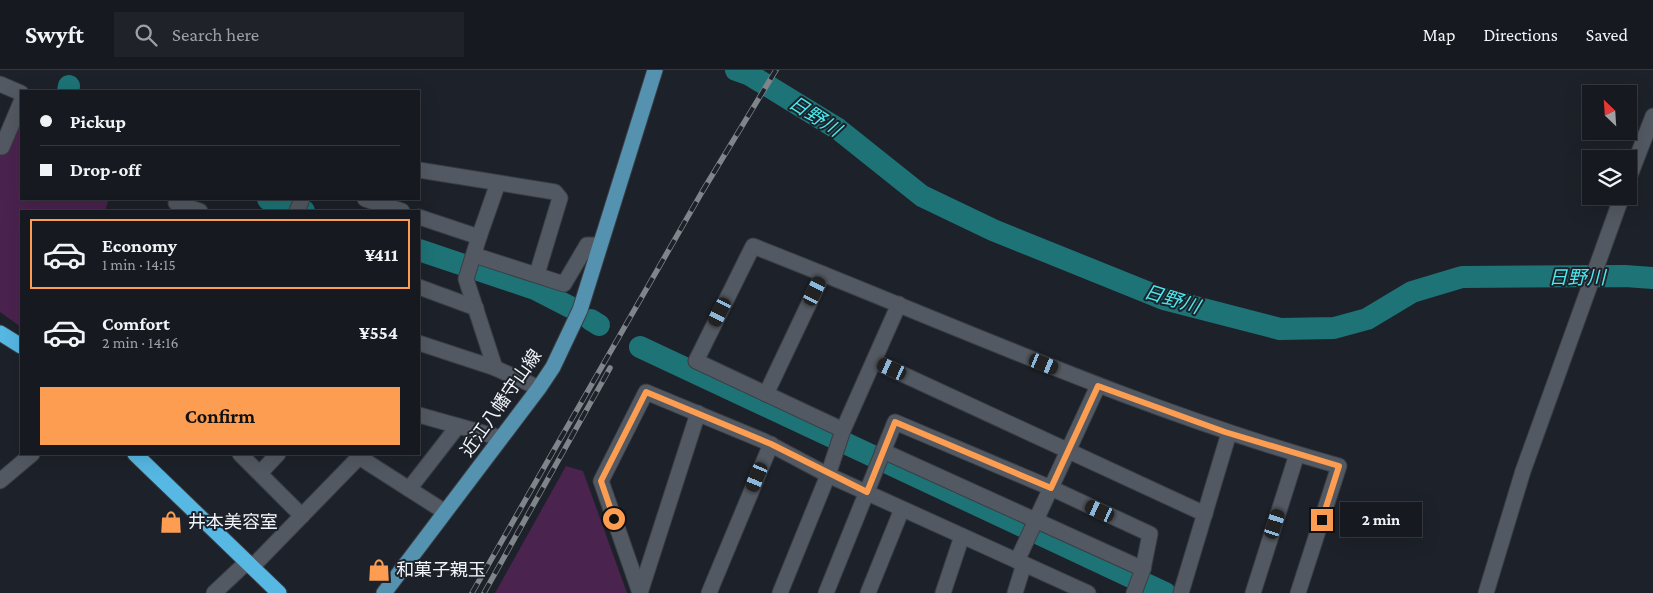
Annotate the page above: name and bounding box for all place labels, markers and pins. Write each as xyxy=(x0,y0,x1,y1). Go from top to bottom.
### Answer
shop icon: 井本美容室 xyxy=(158,509,184,535)
place label: 井本美容室 xyxy=(188,512,278,532)
shop icon: 和菓子親玉 xyxy=(366,557,392,583)
place label: 和菓子親玉 xyxy=(396,560,486,580)

